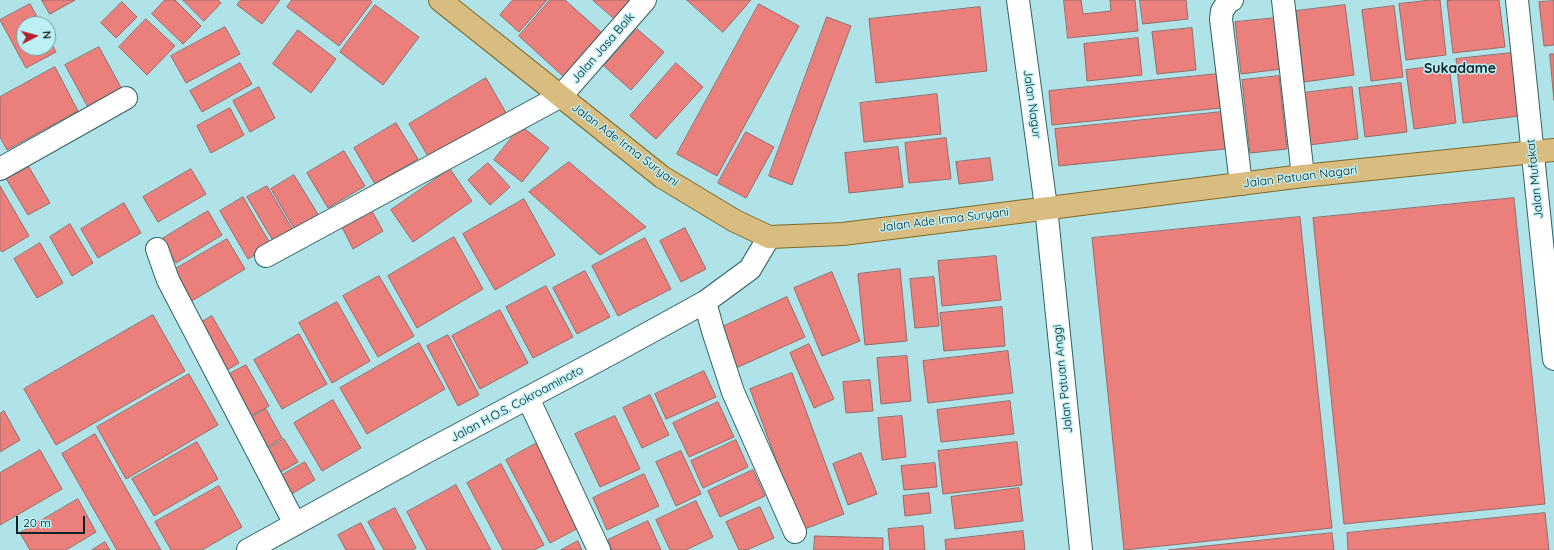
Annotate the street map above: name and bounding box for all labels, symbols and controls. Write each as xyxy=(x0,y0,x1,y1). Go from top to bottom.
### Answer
street label: Jalan Jasa Baik xyxy=(568,10,638,86)
north arrow xyxy=(16,16,56,56)
text: N xyxy=(40,30,54,40)
district label: Sukadame xyxy=(1424,61,1496,77)
street label: Jalan Nagur xyxy=(1020,69,1044,139)
street label: Jalan Ade Irma Suryani xyxy=(569,100,681,190)
street label: Jalan Mufakat xyxy=(1524,138,1546,220)
street label: Jalan Patuan Nagari xyxy=(1242,163,1358,191)
street label: Jalan Ade Irma Suryani xyxy=(878,205,1010,235)
street label: Jalan Patuan Anggi xyxy=(1050,324,1076,434)
street label: Jalan H.O.S. Cokroaminoto xyxy=(448,363,586,445)
scale bar xyxy=(18,508,87,534)
text: 20 m xyxy=(23,515,51,530)

